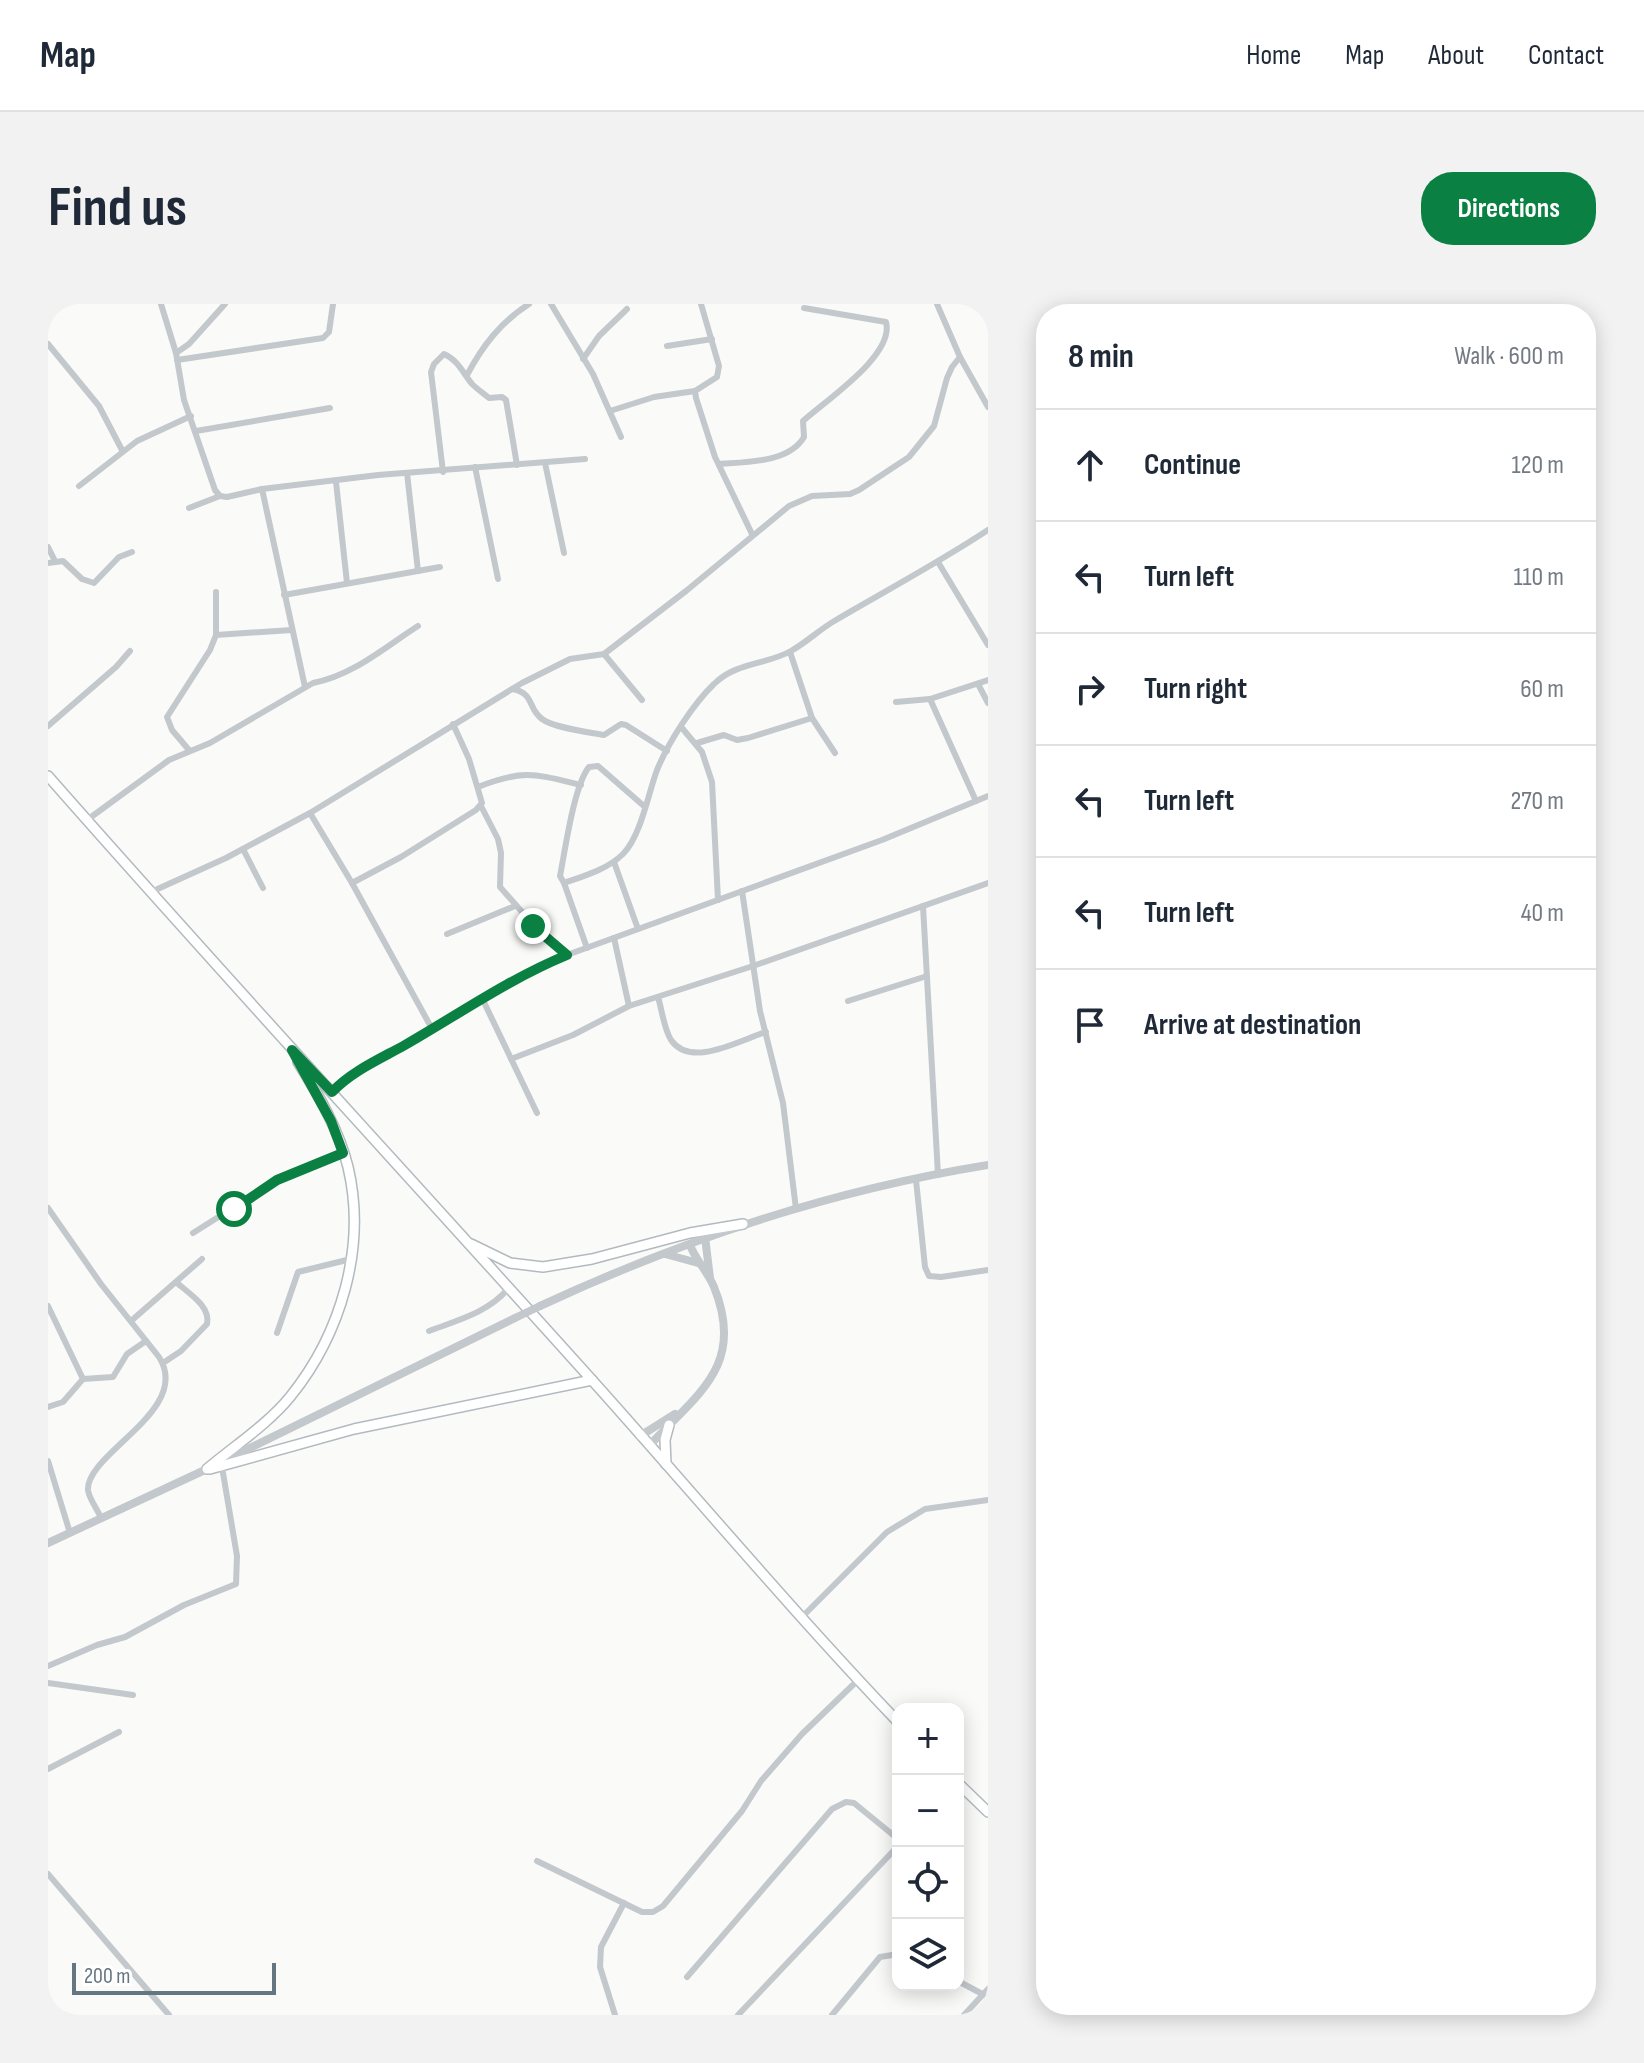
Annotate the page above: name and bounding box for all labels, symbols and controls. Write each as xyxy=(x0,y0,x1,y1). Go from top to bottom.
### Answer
text: Map xyxy=(40,33,96,78)
text: Home xyxy=(1246,39,1301,72)
text: Map xyxy=(1345,39,1384,72)
text: About xyxy=(1428,39,1484,72)
text: Contact xyxy=(1528,39,1604,72)
button: Directions xyxy=(1421,172,1596,245)
text: Find us xyxy=(48,175,187,242)
text: 8 min xyxy=(1068,336,1134,377)
text: Walk · 600 m xyxy=(1454,341,1564,372)
icon: ahead xyxy=(1068,443,1112,487)
text: Continue xyxy=(1144,447,1241,483)
text: 120 m xyxy=(1511,450,1564,481)
icon: left xyxy=(1068,555,1112,599)
text: Turn left xyxy=(1144,559,1234,595)
text: 110 m xyxy=(1513,562,1564,593)
icon: right xyxy=(1068,667,1112,711)
text: Turn right xyxy=(1144,671,1247,707)
text: 60 m xyxy=(1520,674,1564,705)
icon: left xyxy=(1068,779,1112,823)
text: Turn left xyxy=(1144,783,1234,819)
text: 270 m xyxy=(1511,786,1564,817)
icon: left xyxy=(1068,891,1112,935)
text: Turn left xyxy=(1144,895,1234,931)
text: 40 m xyxy=(1521,898,1564,929)
route end xyxy=(515,908,551,944)
icon: arrive xyxy=(1068,1003,1112,1047)
text: Arrive at destination xyxy=(1144,1007,1361,1043)
route start xyxy=(216,1191,252,1227)
map controls xyxy=(892,1703,964,1991)
button: + xyxy=(892,1703,964,1775)
button: − xyxy=(892,1775,964,1847)
button: locate xyxy=(892,1847,964,1919)
button: layers xyxy=(892,1919,964,1991)
scale bar xyxy=(72,1959,276,1995)
text: 200 m xyxy=(84,1963,130,1990)

